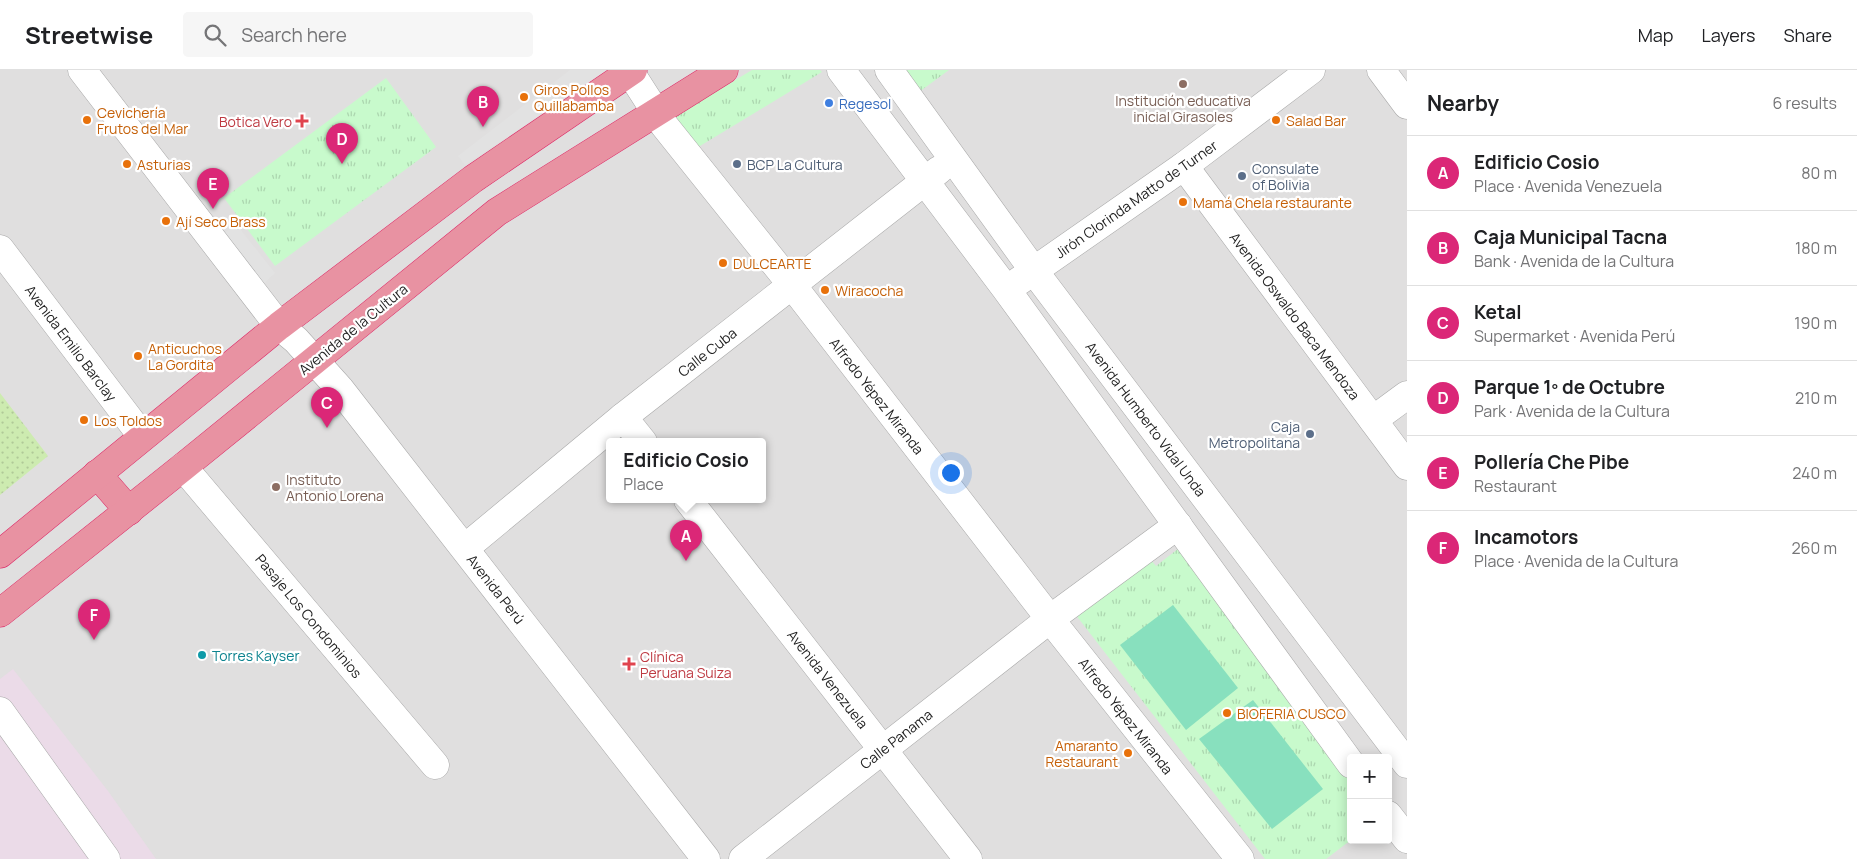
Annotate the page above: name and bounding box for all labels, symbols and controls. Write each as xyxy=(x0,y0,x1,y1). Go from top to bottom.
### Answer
search box xyxy=(183,12,533,57)
text: Streetwise xyxy=(25,18,153,51)
icon: search xyxy=(201,21,229,49)
text: Search here xyxy=(241,22,347,48)
text: Map xyxy=(1638,23,1673,47)
text: Layers xyxy=(1701,23,1755,47)
text: Share xyxy=(1783,23,1832,47)
marker: Institución educativa inicial Girasoles xyxy=(1177,78,1189,90)
place label: Giros Pollos Quillabamba xyxy=(534,80,614,115)
pin: B xyxy=(467,86,499,127)
text: Nearby xyxy=(1427,89,1499,117)
marker: Giros Pollos Quillabamba xyxy=(518,91,530,103)
place label: Institución educativa inicial Girasoles xyxy=(1115,91,1251,126)
text: 6 results xyxy=(1772,92,1837,114)
place label: Regesol xyxy=(839,94,891,113)
marker: Regesol xyxy=(823,97,835,109)
place label: Cevichería Frutos del Mar xyxy=(97,103,188,138)
place label: Salad Bar xyxy=(1286,111,1346,130)
place label: Botica Vero xyxy=(219,112,292,131)
marker: Cevichería Frutos del Mar xyxy=(81,114,93,126)
marker: Salad Bar xyxy=(1270,114,1282,126)
marker: Botica Vero xyxy=(296,115,308,127)
pin: D xyxy=(326,123,358,164)
street label: Jirón Clorinda Matto de Turner xyxy=(1051,136,1221,262)
text: Edificio Cosio xyxy=(1474,149,1599,175)
place label: Asturias xyxy=(137,155,191,174)
place label: BCP La Cultura xyxy=(747,155,843,174)
marker: Asturias xyxy=(121,158,133,170)
marker: BCP La Cultura xyxy=(731,158,743,170)
place label: Consulate of Bolivia xyxy=(1252,159,1319,194)
text: A xyxy=(1438,162,1448,184)
text: 80 m xyxy=(1801,162,1837,184)
pin: E xyxy=(197,168,229,209)
marker: Consulate of Bolivia xyxy=(1236,170,1248,182)
text: Place · Avenida Venezuela xyxy=(1474,175,1662,197)
place label: Mamá Chela restaurante xyxy=(1193,193,1352,212)
marker: Mamá Chela restaurante xyxy=(1177,196,1189,208)
place label: Ají Seco Brass xyxy=(176,212,266,231)
marker: Ají Seco Brass xyxy=(160,215,172,227)
text: Caja Municipal Tacna xyxy=(1474,224,1667,250)
street label: Avenida Oswaldo Baca Mendoza xyxy=(1226,228,1364,404)
text: B xyxy=(1438,237,1448,259)
text: 180 m xyxy=(1795,237,1837,259)
text: Bank · Avenida de la Cultura xyxy=(1474,250,1674,272)
place label: DULCEARTE xyxy=(733,254,811,273)
marker: DULCEARTE xyxy=(717,257,729,269)
street label: Avenida de la Cultura xyxy=(295,279,411,379)
street label: Avenida Emilio Barclay xyxy=(21,281,121,406)
place label: Wiracocha xyxy=(835,281,903,300)
marker: Wiracocha xyxy=(819,284,831,296)
text: Ketal xyxy=(1474,299,1521,325)
text: C xyxy=(1437,312,1449,334)
text: 190 m xyxy=(1794,312,1837,334)
street label: Calle Cuba xyxy=(674,323,740,381)
text: Supermarket · Avenida Perú xyxy=(1474,325,1675,347)
street label: Alfredo Yépez Miranda xyxy=(826,334,928,458)
street label: Avenida Humberto Vidal Unda xyxy=(1082,338,1210,500)
place label: Anticuchos La Gordita xyxy=(148,339,222,374)
marker: Anticuchos La Gordita xyxy=(132,350,144,362)
text: Parque 1º de Octubre xyxy=(1474,374,1665,400)
pin: C xyxy=(311,387,343,428)
text: D xyxy=(1437,387,1449,409)
text: 210 m xyxy=(1795,387,1837,409)
text: Park · Avenida de la Cultura xyxy=(1474,400,1670,422)
place label: Los Toldos xyxy=(94,411,162,430)
marker: Los Toldos xyxy=(78,414,90,426)
place label: Caja Metropolitana xyxy=(1209,417,1300,452)
marker: Caja Metropolitana xyxy=(1304,428,1316,440)
popup xyxy=(606,438,766,503)
text: Edificio Cosio xyxy=(623,447,749,473)
text: Pollería Che Pibe xyxy=(1474,449,1629,475)
your location xyxy=(938,460,964,486)
text: E xyxy=(1438,462,1448,484)
text: 240 m xyxy=(1792,462,1837,484)
place label: Instituto Antonio Lorena xyxy=(286,470,384,505)
text: Place xyxy=(623,473,664,495)
text: Restaurant xyxy=(1474,475,1557,497)
marker: Instituto Antonio Lorena xyxy=(270,481,282,493)
pin: A xyxy=(670,520,702,561)
text: Incamotors xyxy=(1474,524,1578,550)
text: F xyxy=(1439,537,1447,559)
text: 260 m xyxy=(1791,537,1837,559)
street label: Pasaje Los Condominios xyxy=(251,550,367,682)
street label: Avenida Perú xyxy=(463,550,529,628)
text: Place · Avenida de la Cultura xyxy=(1474,550,1678,572)
pin: F xyxy=(78,599,110,640)
street label: Avenida Venezuela xyxy=(783,626,873,732)
place label: Torres Kayser xyxy=(212,646,299,665)
place label: Clínica Peruana Suiza xyxy=(640,647,732,682)
marker: Torres Kayser xyxy=(196,649,208,661)
street label: Alfredo Yépez Miranda xyxy=(1075,654,1177,778)
marker: Clínica Peruana Suiza xyxy=(622,657,636,671)
place label: BIOFERIA CUSCO xyxy=(1237,704,1346,723)
street label: Calle Panama xyxy=(856,705,936,773)
marker: BIOFERIA CUSCO xyxy=(1221,707,1233,719)
place label: Amaranto Restaurant xyxy=(1045,736,1118,771)
marker: Amaranto Restaurant xyxy=(1122,747,1134,759)
map controls xyxy=(1347,754,1392,844)
button: + xyxy=(1347,754,1392,799)
button: − xyxy=(1347,799,1392,844)

